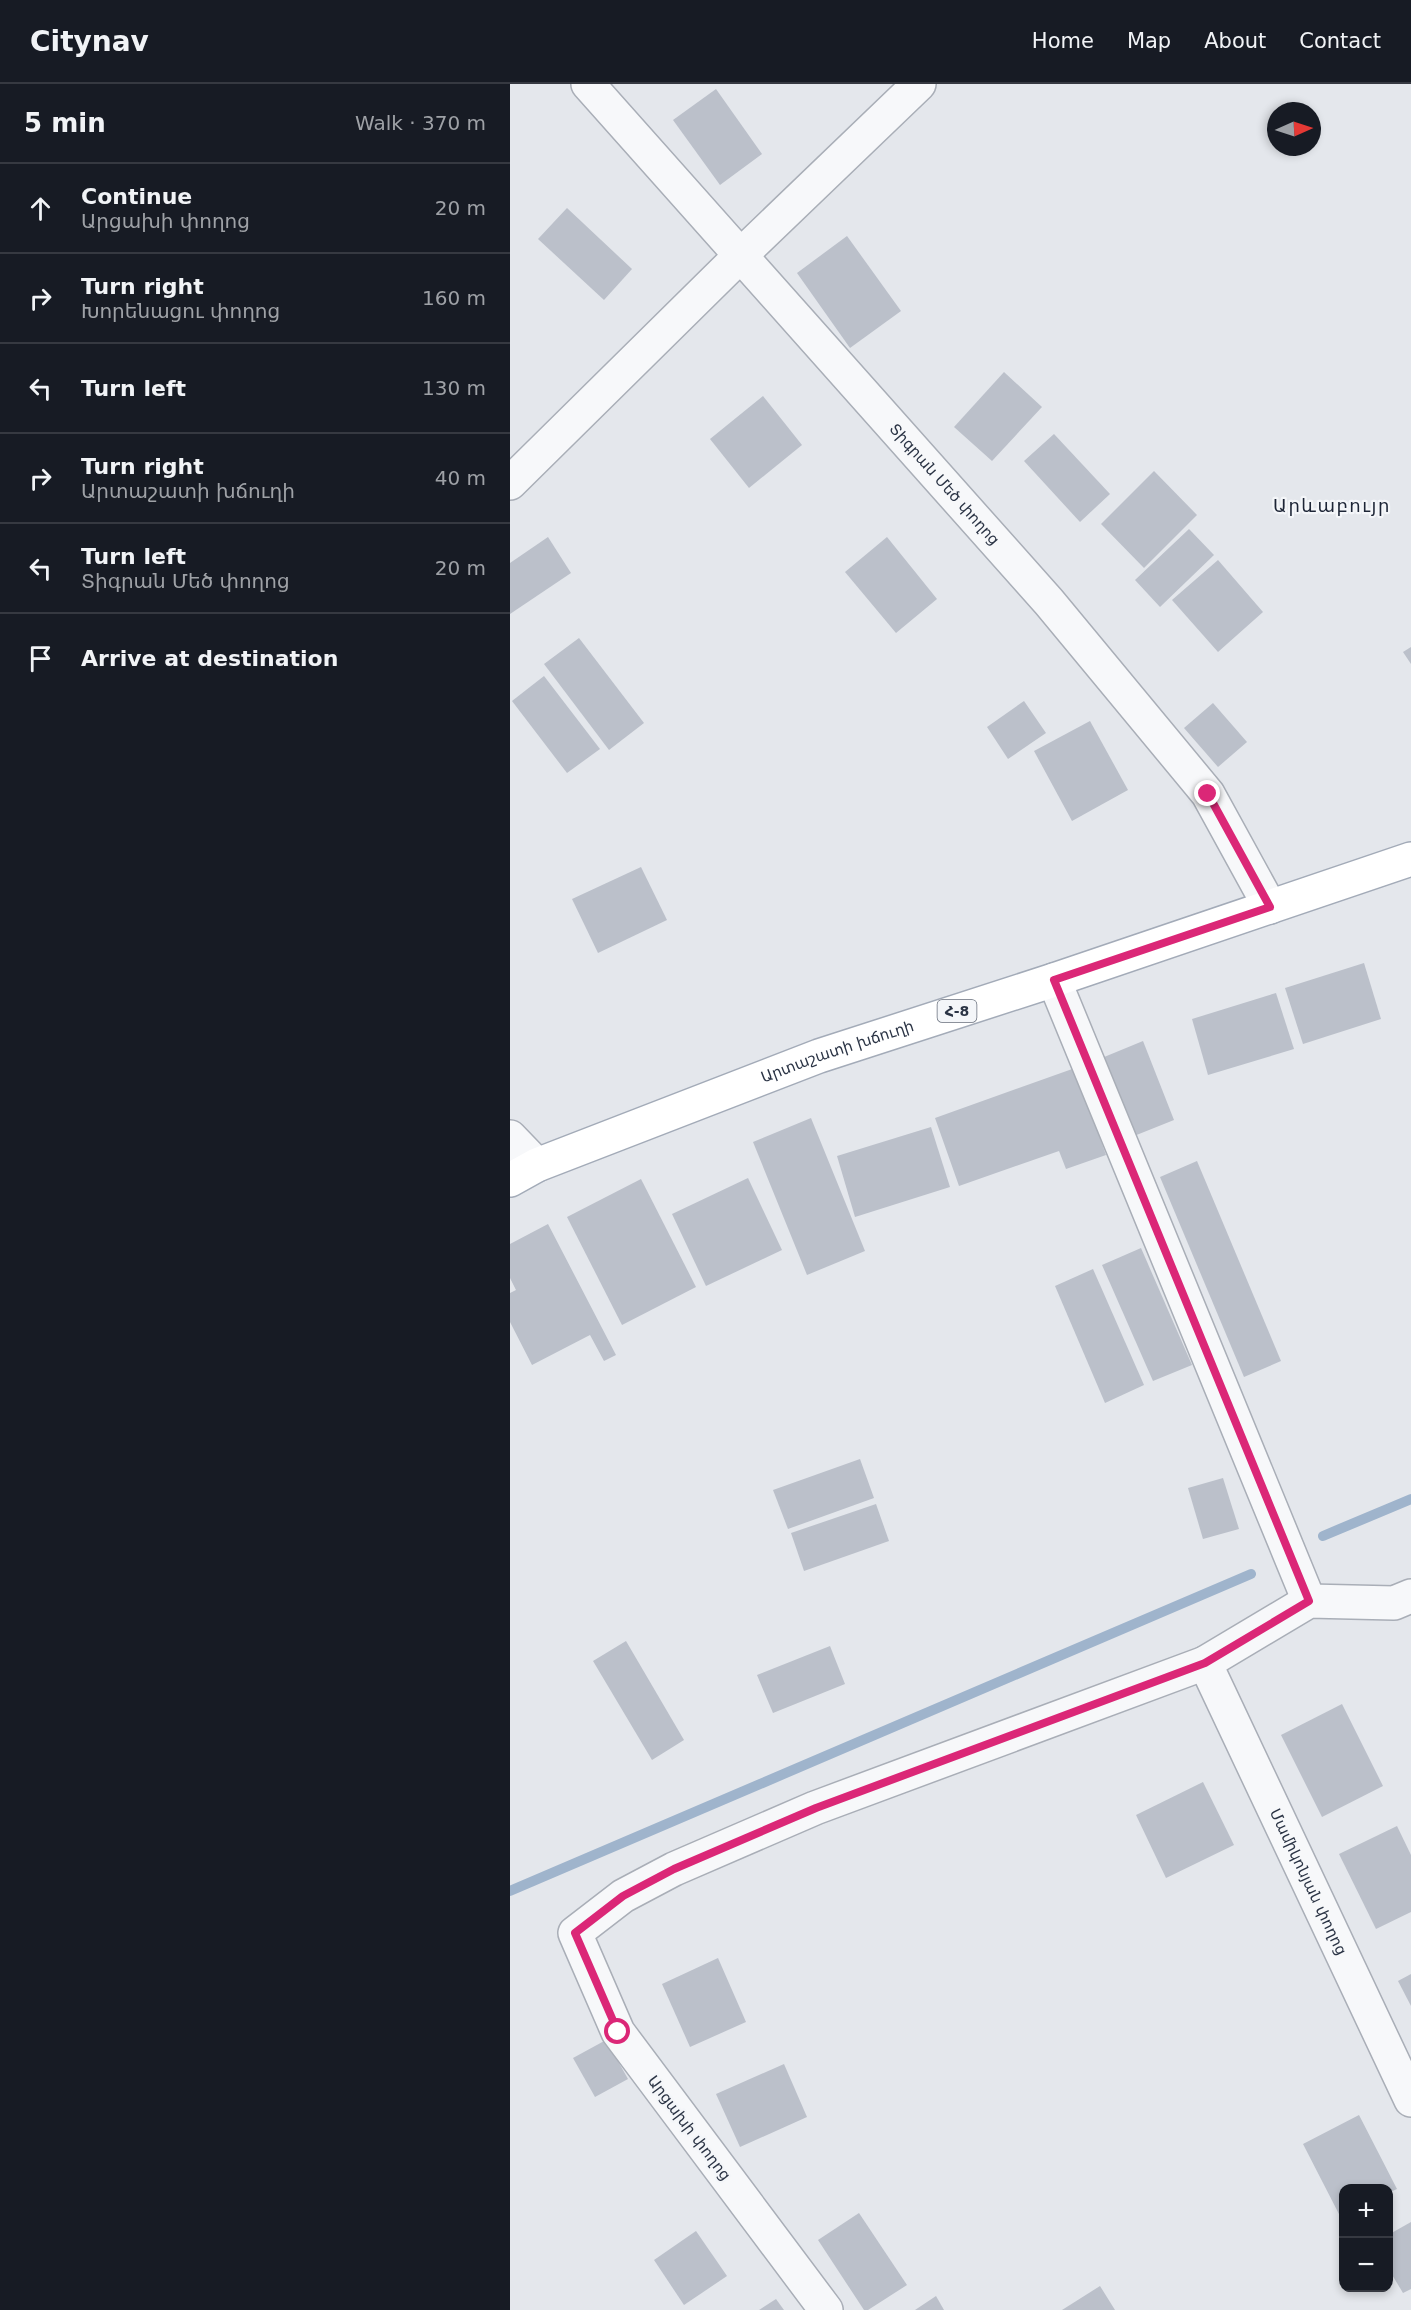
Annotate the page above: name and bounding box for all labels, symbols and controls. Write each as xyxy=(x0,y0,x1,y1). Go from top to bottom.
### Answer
text: Citynav xyxy=(30,25,149,58)
text: Home xyxy=(1032,29,1094,53)
text: Map xyxy=(1127,29,1171,53)
text: About xyxy=(1204,29,1266,53)
text: Contact xyxy=(1299,29,1381,53)
north arrow xyxy=(1267,102,1321,156)
text: 5 min xyxy=(24,108,106,138)
text: Walk · 370 m xyxy=(355,111,486,135)
text: Continue xyxy=(81,184,192,209)
icon: ahead xyxy=(24,192,57,225)
text: 20 m xyxy=(435,196,486,220)
text: Արցախի փողոց xyxy=(81,209,250,233)
text: Turn right xyxy=(81,274,204,299)
icon: right xyxy=(24,282,57,315)
text: 160 m xyxy=(422,286,486,310)
text: Խորենացու փողոց xyxy=(81,299,280,323)
icon: left xyxy=(24,372,57,405)
text: Turn left xyxy=(81,376,186,401)
text: 130 m xyxy=(422,376,486,400)
street label: Տիգրան Մեծ փողոց xyxy=(886,420,1003,549)
text: Turn right xyxy=(81,454,204,479)
icon: right xyxy=(24,462,57,495)
text: 40 m xyxy=(435,466,486,490)
text: Արտաշատի խճուղի xyxy=(81,479,295,503)
district label: Արևաբույր xyxy=(1273,495,1391,516)
text: Turn left xyxy=(81,544,186,569)
icon: left xyxy=(24,552,57,585)
text: 20 m xyxy=(435,556,486,580)
text: Տիգրան Մեծ փողոց xyxy=(81,569,290,593)
icon: arrive xyxy=(24,642,57,675)
text: Arrive at destination xyxy=(81,646,338,671)
route end xyxy=(1194,780,1220,806)
road number: Հ-8 xyxy=(938,1000,976,1022)
street label: Արտաշատի խճուղի xyxy=(758,1017,916,1087)
street label: Մամիկոնյան փողոց xyxy=(1266,1806,1350,1958)
route start xyxy=(604,2018,630,2044)
street label: Արցախի փողոց xyxy=(644,2072,734,2184)
map controls xyxy=(1339,2184,1393,2292)
button: + xyxy=(1339,2184,1393,2238)
button: − xyxy=(1339,2238,1393,2292)

